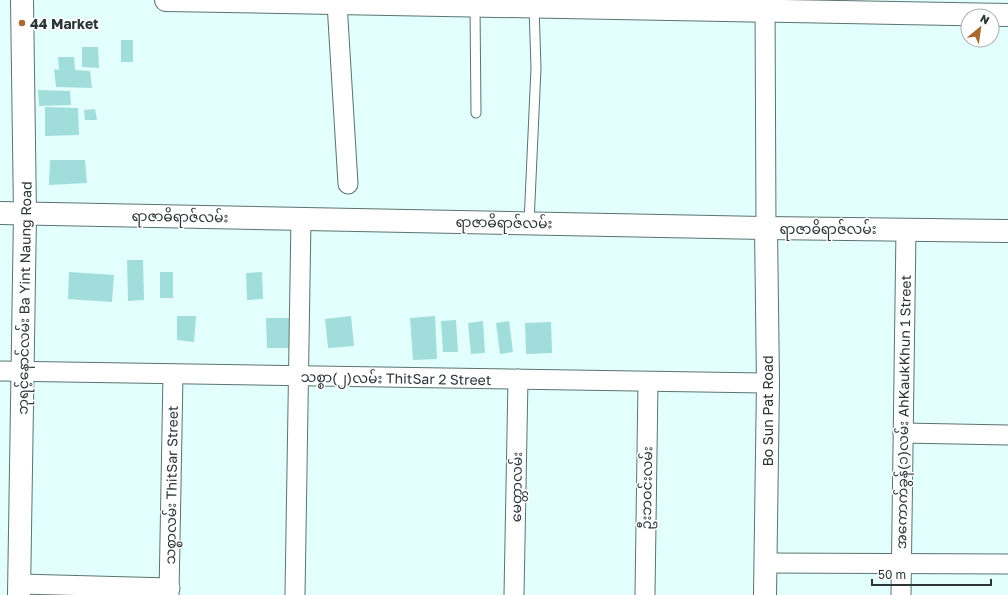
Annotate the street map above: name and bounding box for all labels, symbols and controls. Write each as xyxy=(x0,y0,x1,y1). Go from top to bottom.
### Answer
north arrow xyxy=(960,8,1000,48)
text: N xyxy=(978,11,992,27)
place label: 44 Market xyxy=(30,15,99,32)
marker: 44 Market xyxy=(17,18,27,28)
street label: ဘုရင့်နောင်လမ်း Ba Yint Naung Road xyxy=(12,181,39,415)
street label: ရာဇာဓိရာဇ်လမ်း xyxy=(131,206,229,229)
street label: ရာဇာဓိရာဇ်လမ်း xyxy=(455,212,553,235)
street label: ရာဇာဓိရာဇ်လမ်း xyxy=(779,219,877,241)
street label: အကောက်ခွန်(၁)လမ်း AhKaukKhun 1 Street xyxy=(891,275,918,549)
street label: Bo Sun Pat Road xyxy=(759,355,776,467)
street label: သစ္စာ(၂)လမ်း ThitSar 2 Street xyxy=(300,367,492,392)
street label: သစ္စာလမ်း ThitSar Street xyxy=(160,405,185,565)
street label: ဦးဘဝင်းလမ်း xyxy=(636,446,659,530)
street label: မေတ္တာလမ်း xyxy=(506,452,529,522)
scale bar xyxy=(872,561,991,587)
text: 50 m xyxy=(878,567,906,582)

